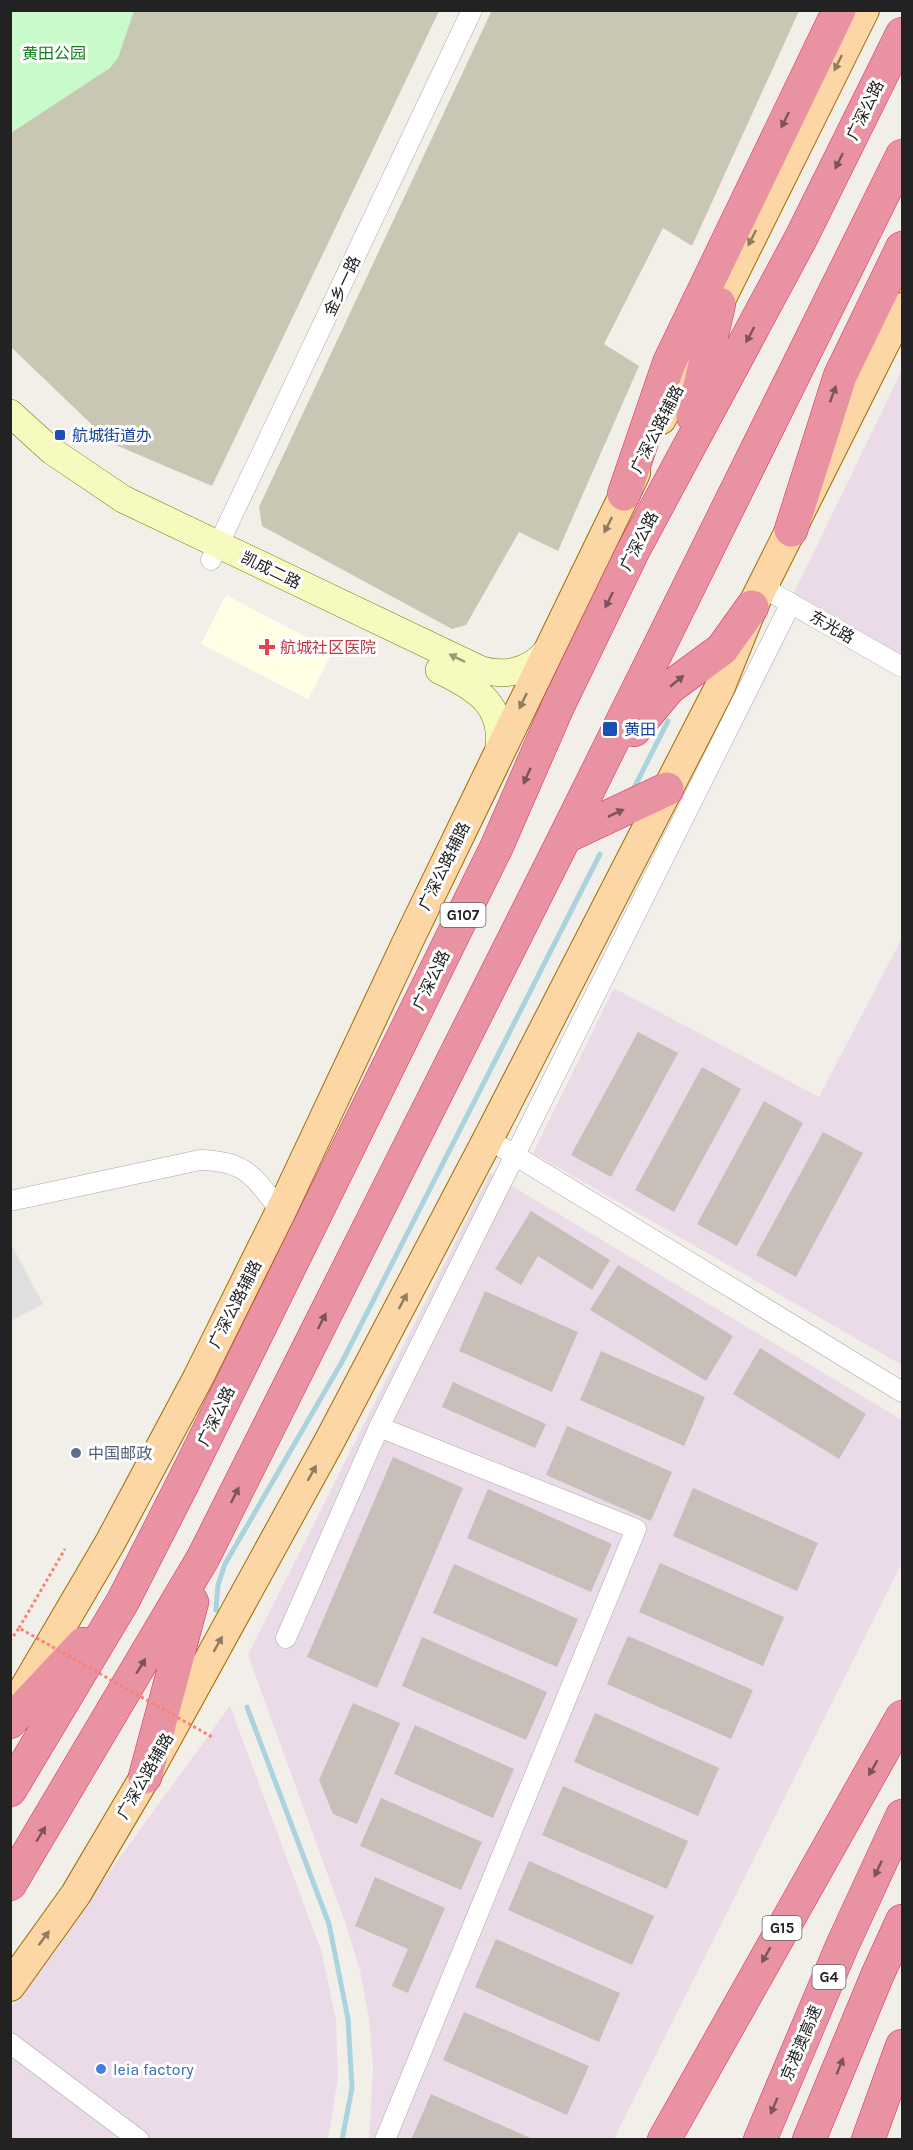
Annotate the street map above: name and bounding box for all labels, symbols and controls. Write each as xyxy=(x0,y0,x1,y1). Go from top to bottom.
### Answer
park label: 黄田公园 xyxy=(22,44,86,63)
one-way arrow xyxy=(833,54,842,71)
street label: 广深公路 xyxy=(842,77,888,143)
one-way arrow xyxy=(781,111,790,128)
one-way arrow xyxy=(835,153,844,170)
one-way arrow xyxy=(747,230,757,247)
street label: 金乡一路 xyxy=(320,253,364,319)
one-way arrow xyxy=(745,326,755,343)
street label: 广深公路辅路 xyxy=(627,382,687,476)
one-way arrow xyxy=(829,385,839,403)
place label: 航城街道办 xyxy=(72,426,152,445)
marker: 航城街道办 xyxy=(53,428,67,442)
street label: 广深公路 xyxy=(616,508,662,574)
one-way arrow xyxy=(604,517,613,534)
street label: 凯成二路 xyxy=(238,547,304,593)
one-way arrow xyxy=(605,591,614,608)
street label: 东光路 xyxy=(806,607,858,647)
marker: 航城社区医院 xyxy=(258,638,276,656)
place label: 航城社区医院 xyxy=(280,638,376,657)
one-way arrow xyxy=(448,654,466,664)
one-way arrow xyxy=(669,675,685,688)
one-way arrow xyxy=(519,692,528,709)
marker: 黄田 xyxy=(601,720,619,738)
place label: 黄田 xyxy=(624,720,656,739)
one-way arrow xyxy=(522,768,532,786)
one-way arrow xyxy=(608,809,625,818)
street label: 广深公路辅路 xyxy=(414,819,474,913)
road number: G107 xyxy=(440,903,486,927)
street label: 广深公路 xyxy=(408,947,454,1013)
street label: 广深公路辅路 xyxy=(205,1257,265,1351)
one-way arrow xyxy=(398,1292,408,1309)
one-way arrow xyxy=(318,1313,327,1330)
street label: 广深公路 xyxy=(193,1383,239,1449)
place label: 中国邮政 xyxy=(88,1444,152,1463)
marker: 中国邮政 xyxy=(69,1446,83,1460)
one-way arrow xyxy=(307,1464,317,1481)
one-way arrow xyxy=(230,1487,239,1504)
one-way arrow xyxy=(213,1635,223,1652)
one-way arrow xyxy=(136,1657,146,1674)
street label: 广深公路辅路 xyxy=(113,1730,177,1822)
one-way arrow xyxy=(868,1760,879,1776)
one-way arrow xyxy=(35,1826,46,1842)
one-way arrow xyxy=(873,1861,882,1878)
road number: G15 xyxy=(762,1916,802,1940)
one-way arrow xyxy=(38,1931,50,1946)
one-way arrow xyxy=(761,1947,771,1964)
road number: G4 xyxy=(812,1965,846,1989)
street label: 京港澳高速 xyxy=(777,2002,825,2084)
one-way arrow xyxy=(836,2057,845,2075)
place label: leia factory xyxy=(113,2060,194,2079)
marker: leia factory xyxy=(94,2062,108,2076)
one-way arrow xyxy=(769,2097,779,2115)

